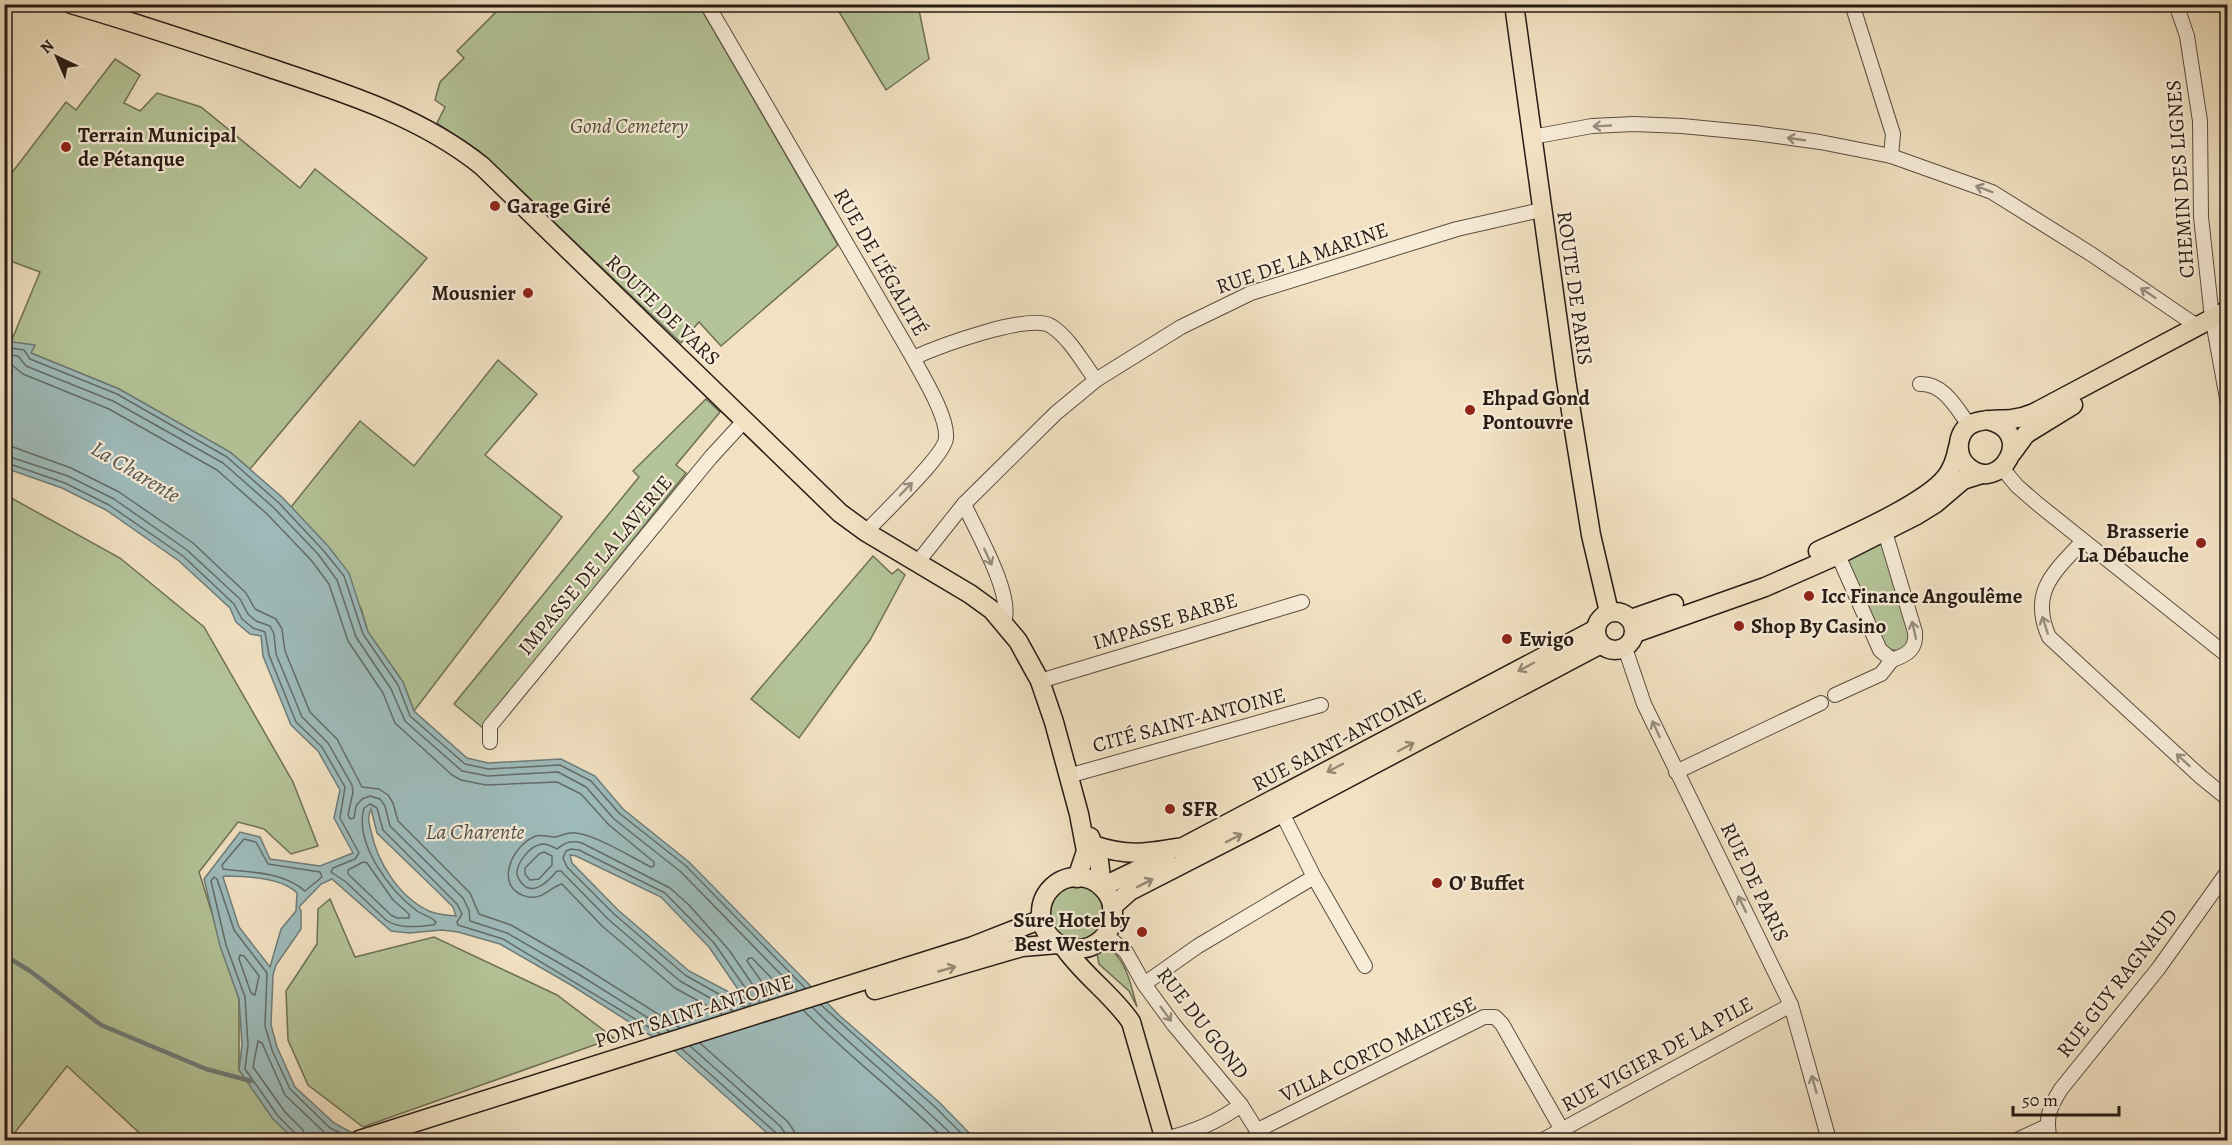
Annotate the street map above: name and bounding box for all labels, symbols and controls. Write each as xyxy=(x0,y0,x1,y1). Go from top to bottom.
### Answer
north arrow xyxy=(27,27,87,87)
text: N xyxy=(35,35,59,59)
street label: CHEMIN DES LIGNES xyxy=(2159,79,2201,279)
park label: Gond Cemetery xyxy=(570,112,688,140)
one-way arrow xyxy=(1592,120,1612,131)
place label: Terrain Municipal de Pétanque xyxy=(78,121,237,173)
one-way arrow xyxy=(1787,133,1807,144)
marker: Terrain Municipal de Pétanque xyxy=(59,140,73,154)
street label: RUE DE L'ÉGALITÉ xyxy=(827,183,935,341)
one-way arrow xyxy=(1975,183,1994,194)
place label: Garage Giré xyxy=(507,192,611,220)
marker: Garage Giré xyxy=(488,199,502,213)
street label: ROUTE DE PARIS xyxy=(1550,209,1600,367)
street label: RUE DE LA MARINE xyxy=(1212,215,1392,301)
street label: ROUTE DE VARS xyxy=(600,248,726,372)
place label: Mousnier xyxy=(432,279,516,307)
marker: Mousnier xyxy=(521,286,535,300)
one-way arrow xyxy=(2141,287,2157,299)
place label: Ehpad Gond Pontouvre xyxy=(1482,384,1590,436)
marker: Ehpad Gond Pontouvre xyxy=(1463,403,1477,417)
water label: La Charente xyxy=(85,434,186,510)
street label: IMPASSE DE LA LAVERIE xyxy=(511,469,679,661)
one-way arrow xyxy=(899,482,913,497)
place label: Brasserie La Débauche xyxy=(2078,517,2189,569)
marker: Brasserie La Débauche xyxy=(2194,536,2208,550)
one-way arrow xyxy=(983,547,995,565)
place label: Icc Finance Angoulême xyxy=(1821,582,2023,610)
street label: IMPASSE BARBE xyxy=(1089,586,1241,656)
marker: Icc Finance Angoulême xyxy=(1802,589,1816,603)
place label: Shop By Casino xyxy=(1751,612,1886,640)
one-way arrow xyxy=(2039,616,2050,635)
marker: Shop By Casino xyxy=(1732,619,1746,633)
one-way arrow xyxy=(1908,621,1919,640)
place label: Ewigo xyxy=(1519,625,1574,653)
marker: Ewigo xyxy=(1500,632,1514,646)
one-way arrow xyxy=(1517,662,1535,673)
street label: CITÉ SAINT-ANTOINE xyxy=(1089,681,1289,759)
street label: RUE SAINT-ANTOINE xyxy=(1247,682,1431,798)
one-way arrow xyxy=(1650,720,1661,738)
one-way arrow xyxy=(1397,741,1414,753)
one-way arrow xyxy=(2176,753,2191,767)
one-way arrow xyxy=(1327,762,1344,774)
place label: SFR xyxy=(1182,795,1218,823)
marker: SFR xyxy=(1163,802,1177,816)
water label: La Charente xyxy=(426,817,525,847)
street label: RUE DE PARIS xyxy=(1714,818,1796,946)
one-way arrow xyxy=(1224,832,1242,844)
place label: O' Buffet xyxy=(1449,869,1525,897)
marker: O' Buffet xyxy=(1430,876,1444,890)
one-way arrow xyxy=(1136,877,1154,889)
one-way arrow xyxy=(1735,895,1747,913)
street label: RUE GUY RAGNAUD xyxy=(2050,903,2184,1063)
place label: Sure Hotel by Best Western xyxy=(1013,906,1131,958)
marker: Sure Hotel by Best Western xyxy=(1135,925,1149,939)
street label: RUE DU GOND xyxy=(1150,961,1256,1085)
one-way arrow xyxy=(937,963,956,974)
street label: PONT SAINT-ANTOINE xyxy=(591,967,797,1055)
street label: VILLA CORTO MALTESE xyxy=(1274,989,1481,1109)
street label: RUE VIGIER DE LA PILE xyxy=(1556,990,1758,1118)
one-way arrow xyxy=(1160,1006,1172,1022)
one-way arrow xyxy=(1808,1075,1819,1094)
scale bar xyxy=(2013,1079,2120,1117)
text: 50 m xyxy=(2022,1088,2058,1112)

